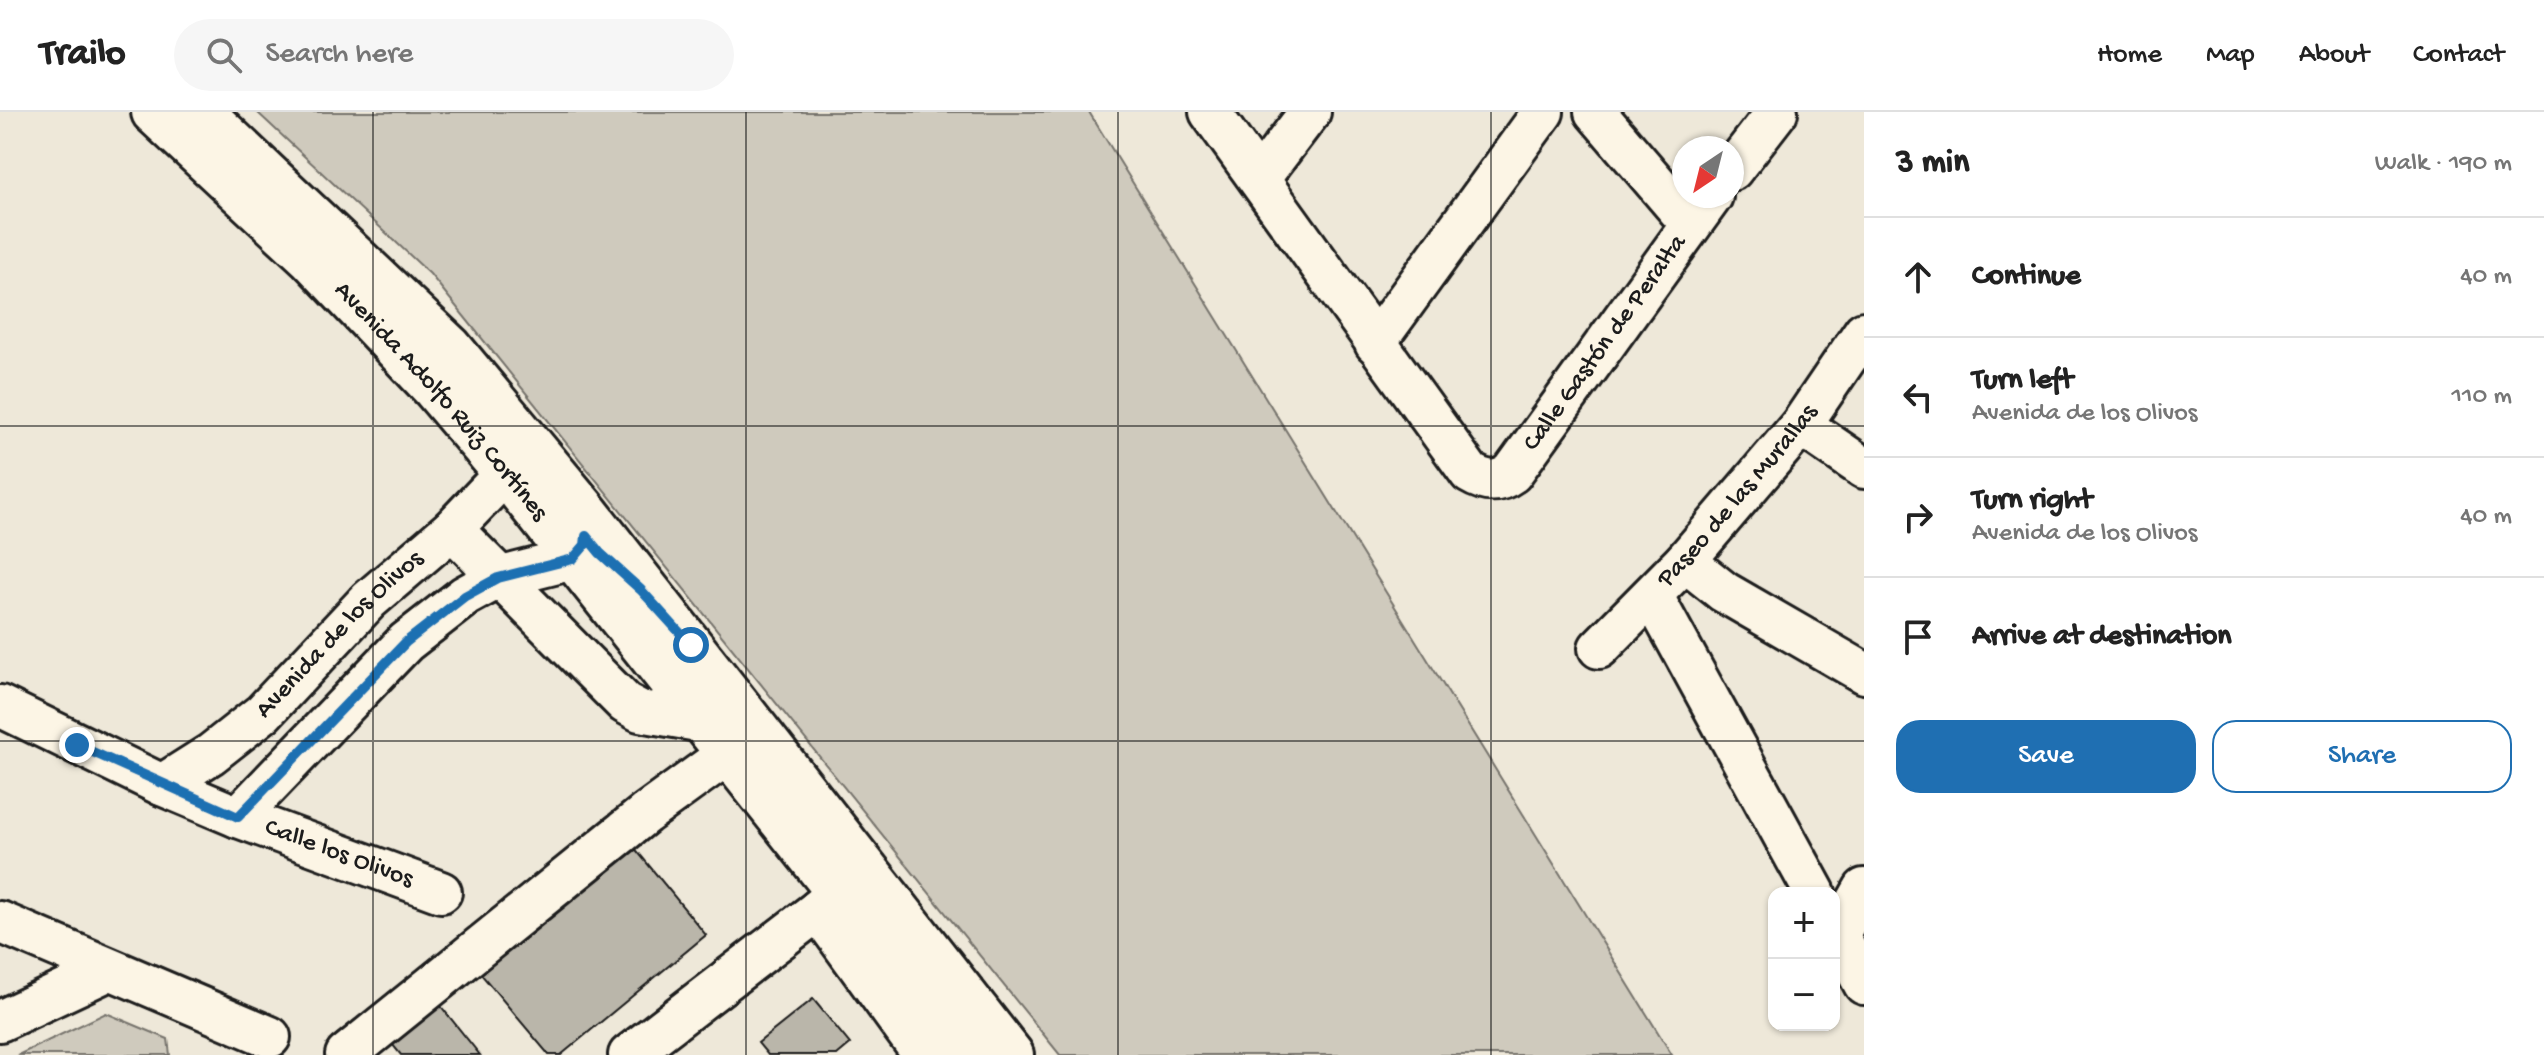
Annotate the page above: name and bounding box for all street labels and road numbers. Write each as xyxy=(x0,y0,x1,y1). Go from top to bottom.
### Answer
street label: Calle Gastón de Peralta xyxy=(1517,228,1695,458)
street label: Avenida Adolfo Ruiz Cortínes xyxy=(327,276,555,529)
street label: Paseo de las Murallas xyxy=(1651,398,1826,595)
street label: Avenida de los Olivos xyxy=(250,543,432,726)
street label: Calle los Olivos xyxy=(260,813,419,896)

